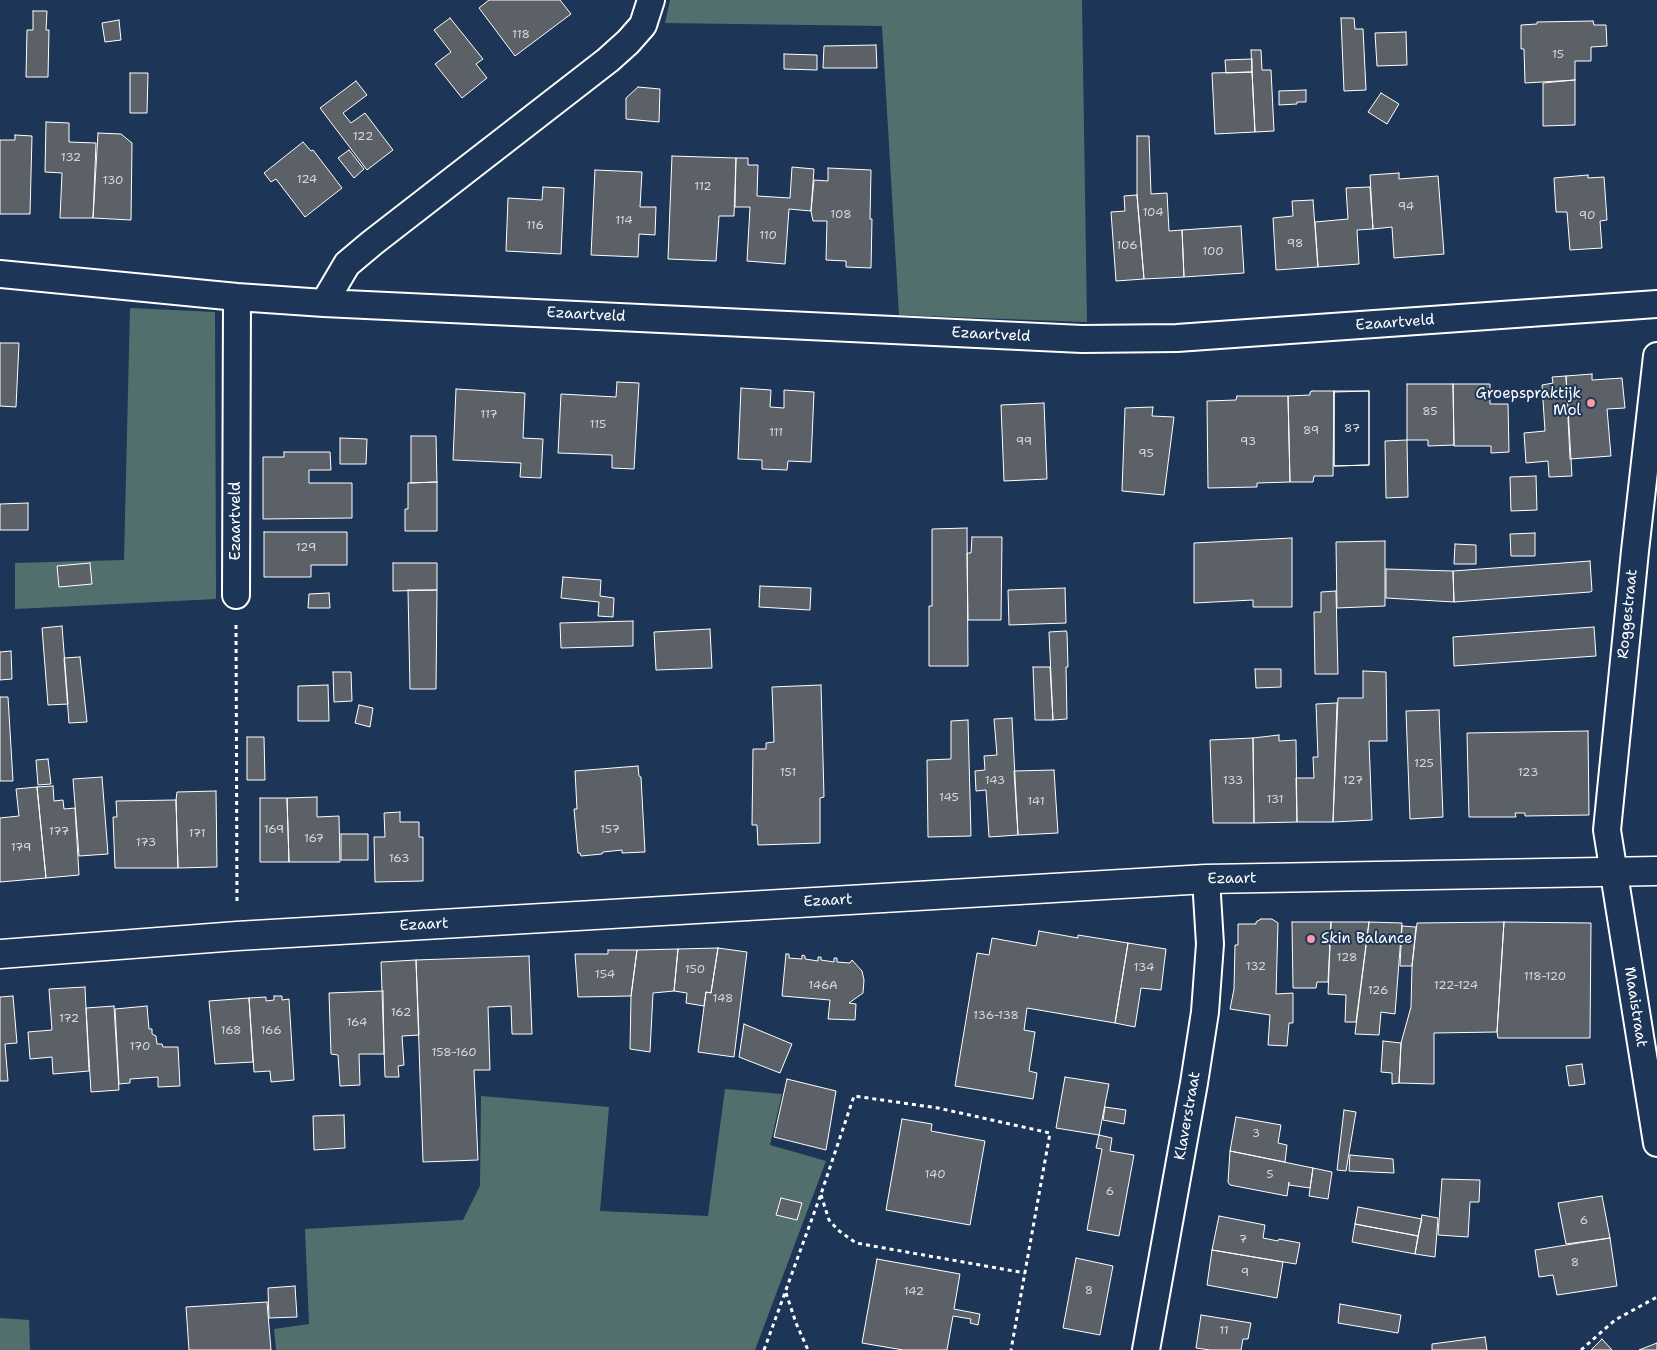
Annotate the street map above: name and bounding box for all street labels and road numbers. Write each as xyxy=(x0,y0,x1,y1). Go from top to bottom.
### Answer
street label: Ezaartveld xyxy=(546,304,626,326)
street label: Ezaartveld xyxy=(1355,311,1435,335)
street label: Ezaartveld xyxy=(951,324,1031,346)
street label: Ezaartveld xyxy=(227,481,245,561)
street label: Roggestraat xyxy=(1614,568,1642,660)
street label: Ezaart xyxy=(1207,870,1257,888)
street label: Ezaart xyxy=(803,891,853,911)
street label: Ezaart xyxy=(399,915,449,935)
street label: Maaistraat xyxy=(1620,965,1650,1049)
street label: Klaverstraat xyxy=(1171,1070,1205,1162)

